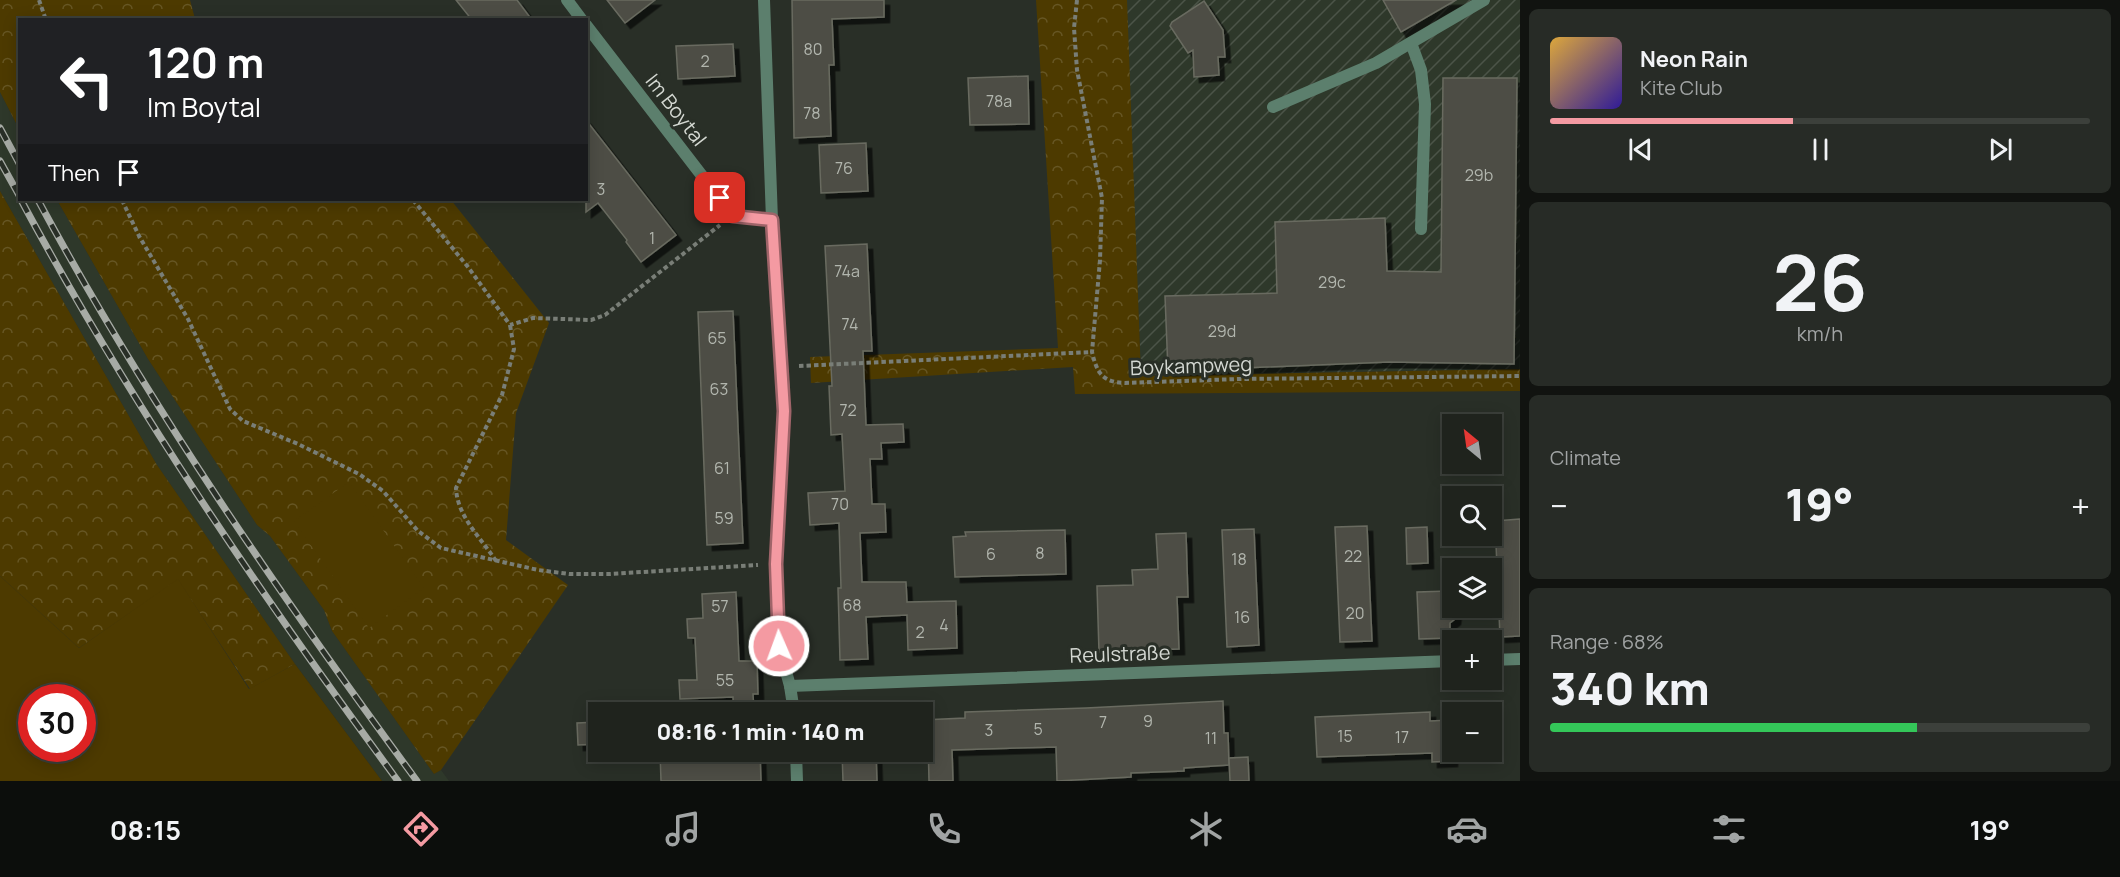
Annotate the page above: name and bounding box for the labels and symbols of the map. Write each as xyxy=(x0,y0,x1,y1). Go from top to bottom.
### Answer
house number: 80 xyxy=(803,38,823,60)
house number: 2 xyxy=(700,50,710,72)
street label: Im Boytal xyxy=(640,68,713,151)
house number: 78a xyxy=(986,90,1012,112)
house number: 78 xyxy=(803,102,821,124)
house number: 76 xyxy=(835,157,853,179)
house number: 29b xyxy=(1465,164,1493,186)
pin xyxy=(694,172,745,223)
house number: 3 xyxy=(597,178,605,200)
house number: 1 xyxy=(649,227,655,249)
house number: 74a xyxy=(834,260,860,282)
house number: 29c xyxy=(1318,271,1346,293)
house number: 74 xyxy=(842,313,858,335)
house number: 29d xyxy=(1208,320,1236,342)
house number: 65 xyxy=(707,327,727,349)
street label: Boykampweg xyxy=(1129,350,1252,381)
house number: 63 xyxy=(710,378,728,400)
house number: 72 xyxy=(839,399,857,421)
north arrow xyxy=(1442,414,1502,474)
house number: 61 xyxy=(714,457,730,479)
house number: 70 xyxy=(831,493,849,515)
house number: 59 xyxy=(714,507,734,529)
house number: 8 xyxy=(1035,542,1045,564)
house number: 6 xyxy=(986,543,996,565)
house number: 22 xyxy=(1344,545,1362,567)
house number: 18 xyxy=(1231,548,1247,570)
house number: 68 xyxy=(842,594,862,616)
house number: 57 xyxy=(711,595,729,617)
house number: 20 xyxy=(1346,602,1364,624)
house number: 16 xyxy=(1234,606,1250,628)
position arrow xyxy=(747,614,811,678)
house number: 4 xyxy=(939,614,949,636)
house number: 2 xyxy=(915,621,925,643)
street label: Reulstraße xyxy=(1069,638,1171,669)
house number: 55 xyxy=(716,669,734,691)
speed limit sign: 30 xyxy=(18,684,96,762)
house number: 9 xyxy=(1143,710,1153,732)
house number: 7 xyxy=(1099,711,1107,733)
house number: 5 xyxy=(1033,718,1043,740)
house number: 3 xyxy=(985,719,993,741)
house number: 15 xyxy=(1337,725,1353,747)
house number: 17 xyxy=(1395,726,1409,748)
house number: 11 xyxy=(1205,727,1217,749)

